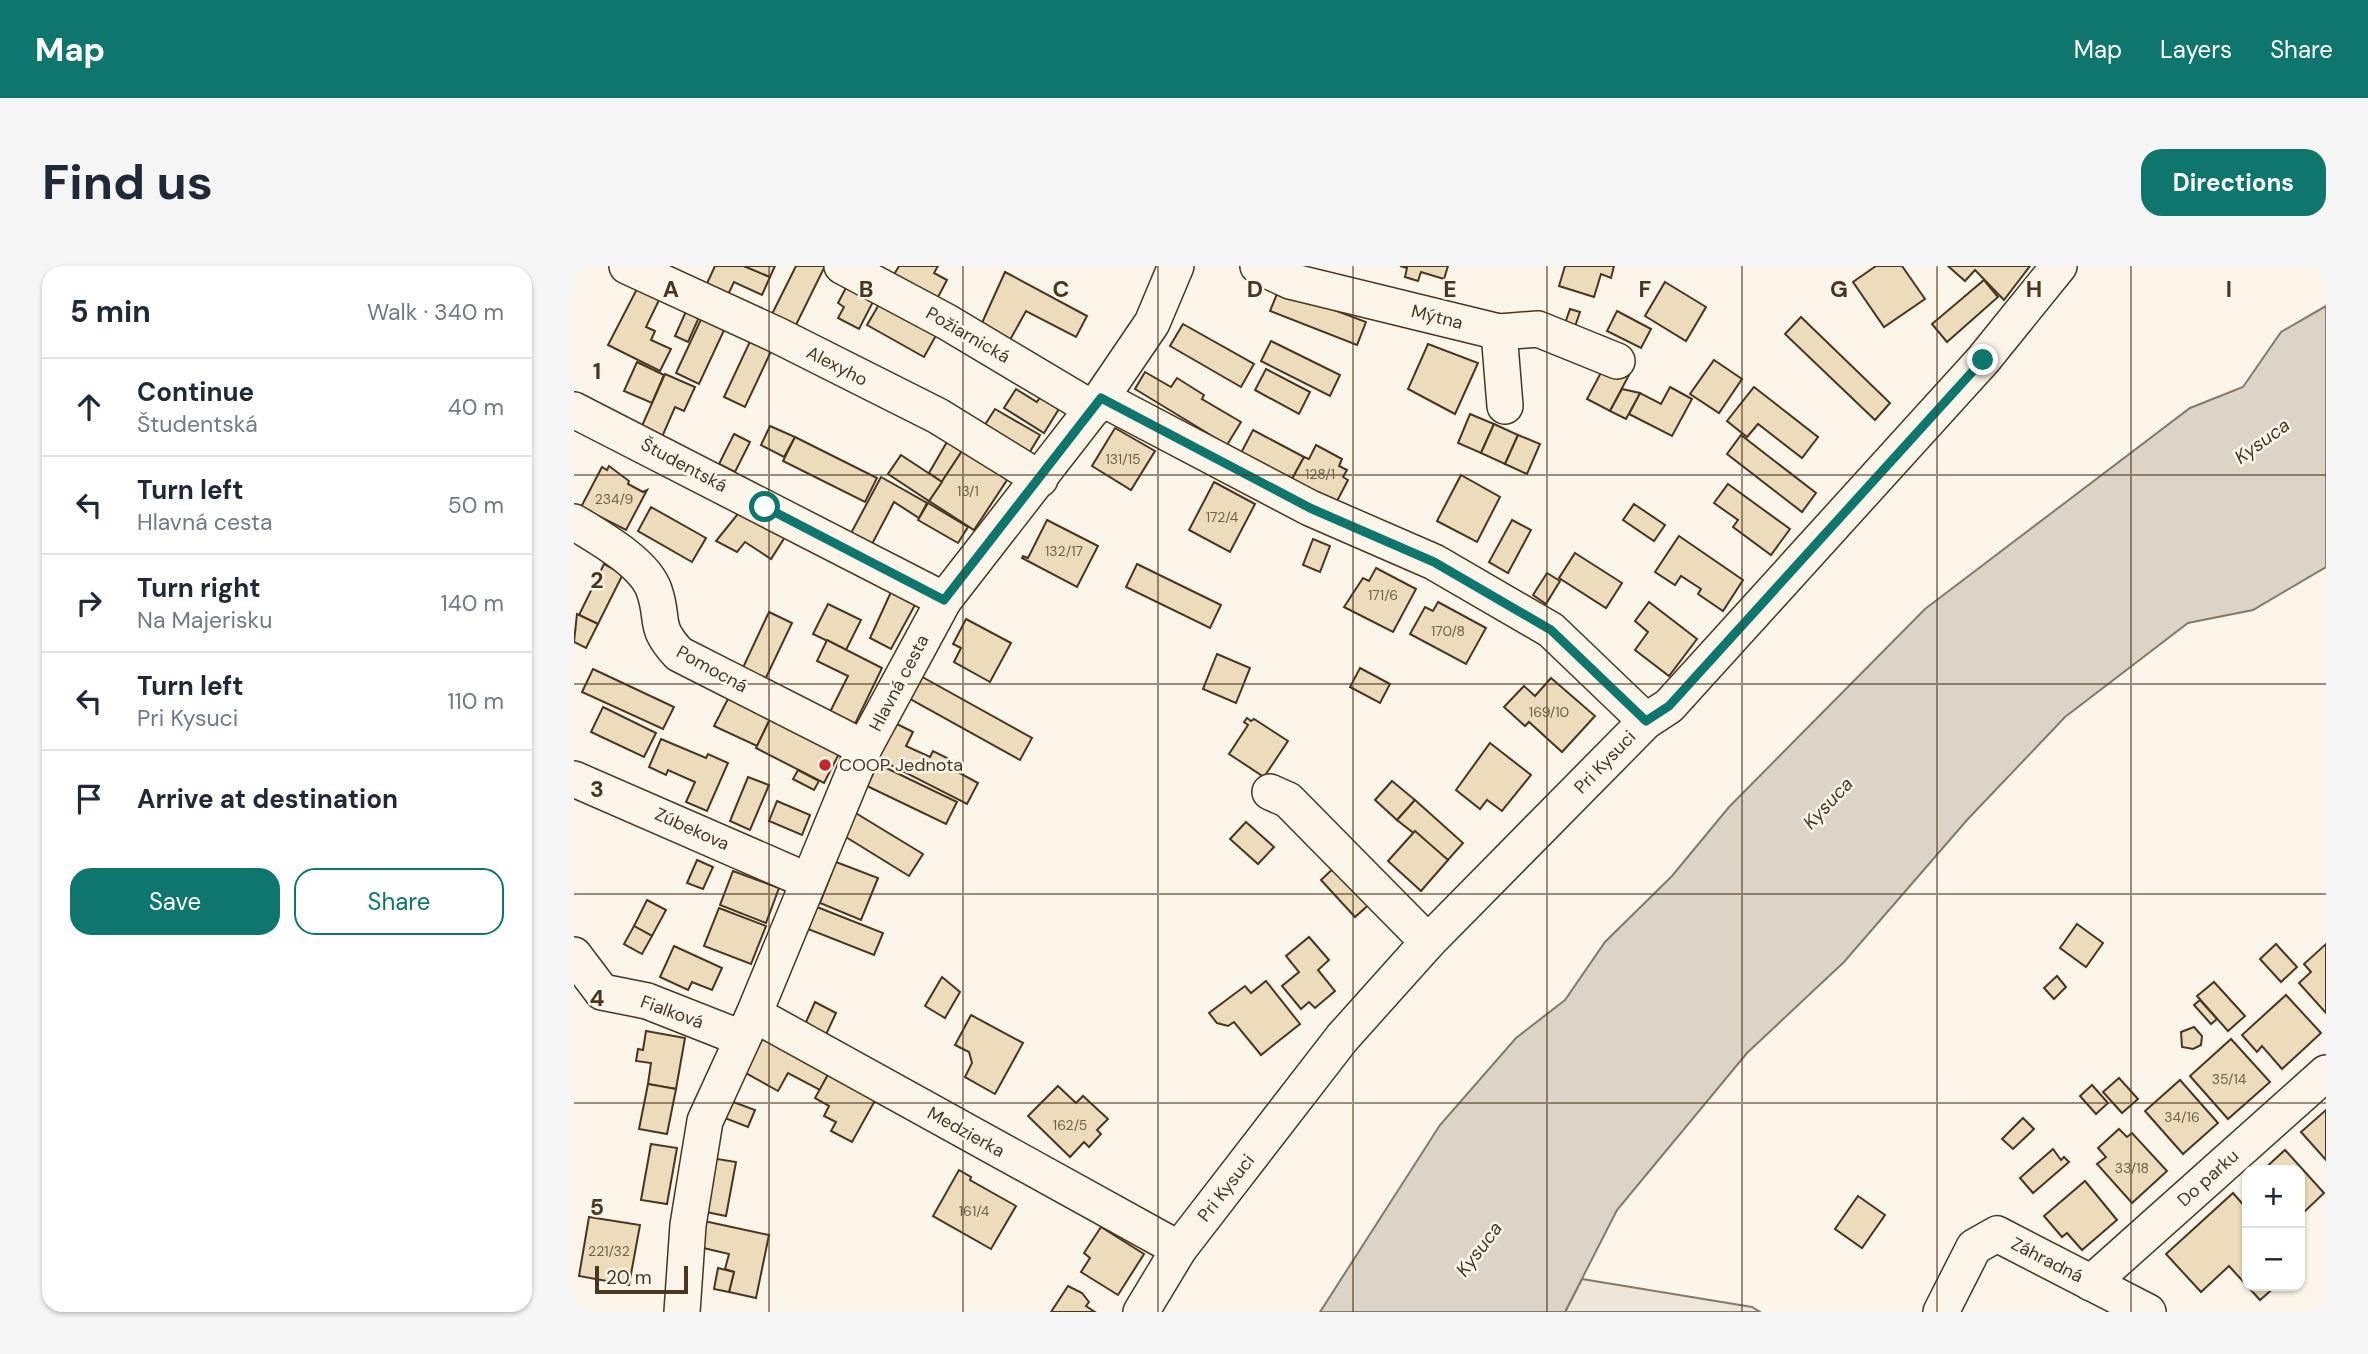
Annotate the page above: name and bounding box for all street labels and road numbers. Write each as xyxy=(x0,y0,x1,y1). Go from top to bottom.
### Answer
street label: Mýtna xyxy=(1409,299,1465,335)
street label: Požiarnická xyxy=(922,301,1014,369)
street label: Alexyho xyxy=(802,340,872,392)
street label: Študentská xyxy=(637,432,731,498)
street label: Hlavná cesta xyxy=(863,631,935,735)
street label: Pomocná xyxy=(672,640,752,698)
street label: Pri Kysuci xyxy=(1569,725,1641,799)
street label: Zúbekova xyxy=(651,802,733,856)
street label: Fialková xyxy=(637,990,707,1034)
street label: Medzierka xyxy=(923,1101,1009,1163)
street label: Do parku xyxy=(2172,1144,2244,1212)
street label: Pri Kysuci xyxy=(1192,1149,1260,1227)
street label: Záhradná xyxy=(2007,1232,2087,1288)

